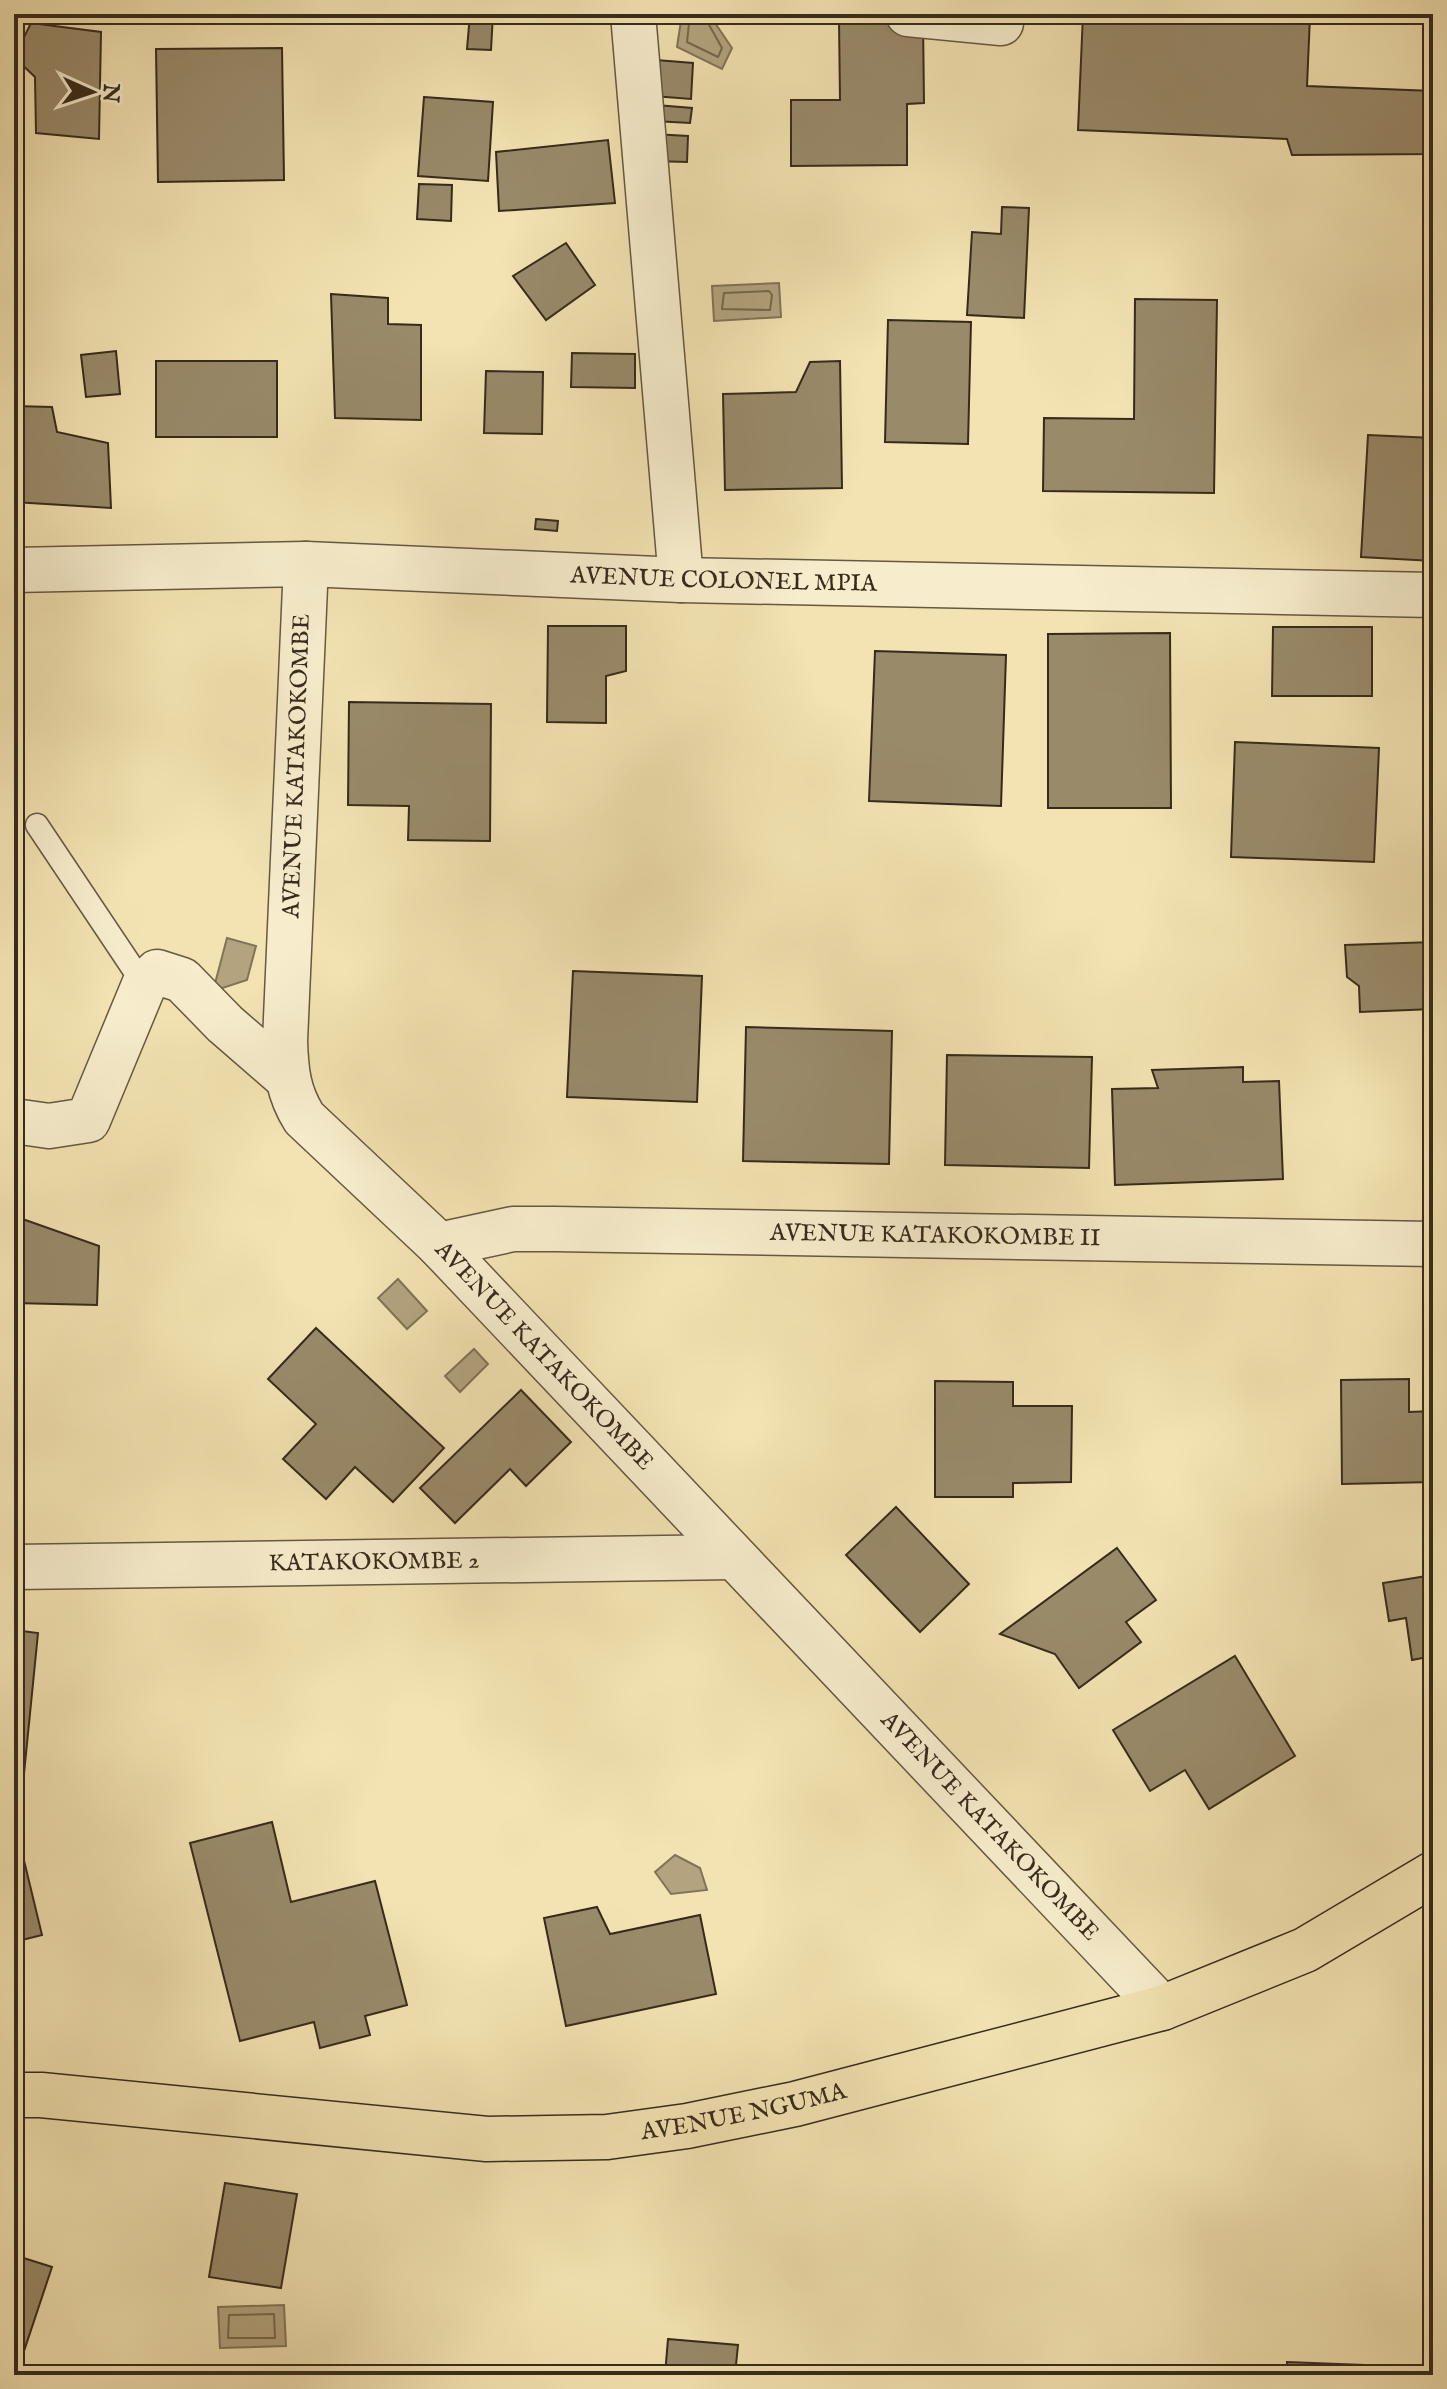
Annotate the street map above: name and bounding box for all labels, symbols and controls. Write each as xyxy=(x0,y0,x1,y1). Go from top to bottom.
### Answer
north arrow xyxy=(52,52,132,132)
text: N xyxy=(95,82,125,103)
street label: AVENUE COLONEL MPIA xyxy=(569,560,878,599)
street label: AVENUE KATAKOKOMBE xyxy=(276,613,318,920)
street label: AVENUE KATAKOKOMBE II xyxy=(769,1217,1101,1254)
street label: AVENUE KATAKOKOMBE xyxy=(427,1234,660,1477)
street label: KATAKOKOMBE 2 xyxy=(268,1545,480,1579)
street label: AVENUE KATAKOKOMBE xyxy=(873,1704,1106,1948)
street label: AVENUE NGUMA xyxy=(638,2076,850,2148)

